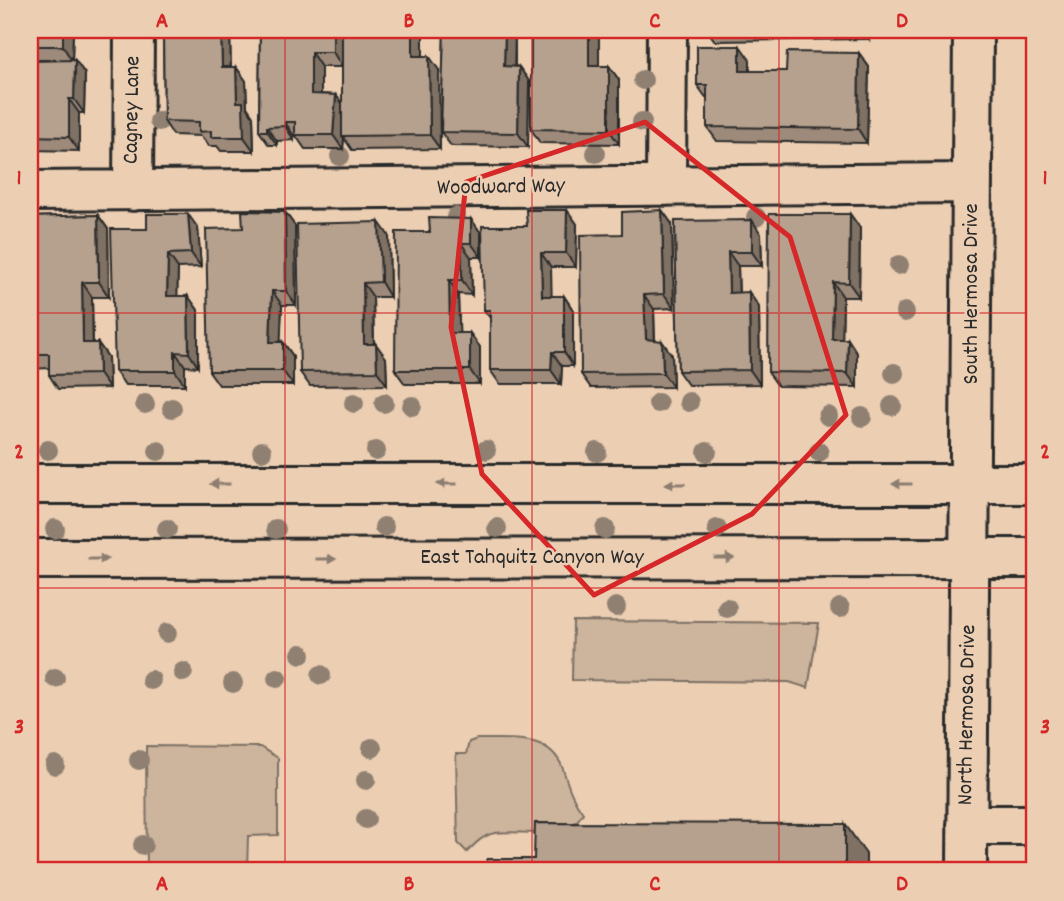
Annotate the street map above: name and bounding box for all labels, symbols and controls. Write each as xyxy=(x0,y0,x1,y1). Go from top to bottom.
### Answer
text: A xyxy=(156,6,168,39)
text: B xyxy=(404,6,415,39)
text: C xyxy=(649,6,661,39)
text: D xyxy=(896,6,908,39)
street label: Cagney Lane xyxy=(116,55,150,165)
text: 1 xyxy=(16,163,22,196)
text: 1 xyxy=(1042,163,1048,196)
street label: Woodward Way xyxy=(437,170,566,206)
street label: South Hermosa Drive xyxy=(956,203,989,385)
text: 2 xyxy=(14,437,24,470)
text: 2 xyxy=(1040,437,1050,470)
one-way arrow xyxy=(209,478,231,490)
one-way arrow xyxy=(436,478,458,490)
one-way arrow xyxy=(664,478,686,490)
one-way arrow xyxy=(891,478,913,490)
street label: East Tahquitz Canyon Way xyxy=(420,542,644,575)
one-way arrow xyxy=(714,552,736,564)
one-way arrow xyxy=(87,553,109,565)
one-way arrow xyxy=(315,553,337,565)
street label: North Hermosa Drive xyxy=(950,624,986,806)
text: 3 xyxy=(14,712,24,745)
text: 3 xyxy=(1040,712,1050,745)
text: A xyxy=(156,869,168,901)
text: B xyxy=(404,869,415,901)
text: C xyxy=(649,869,661,901)
text: D xyxy=(896,869,908,901)

